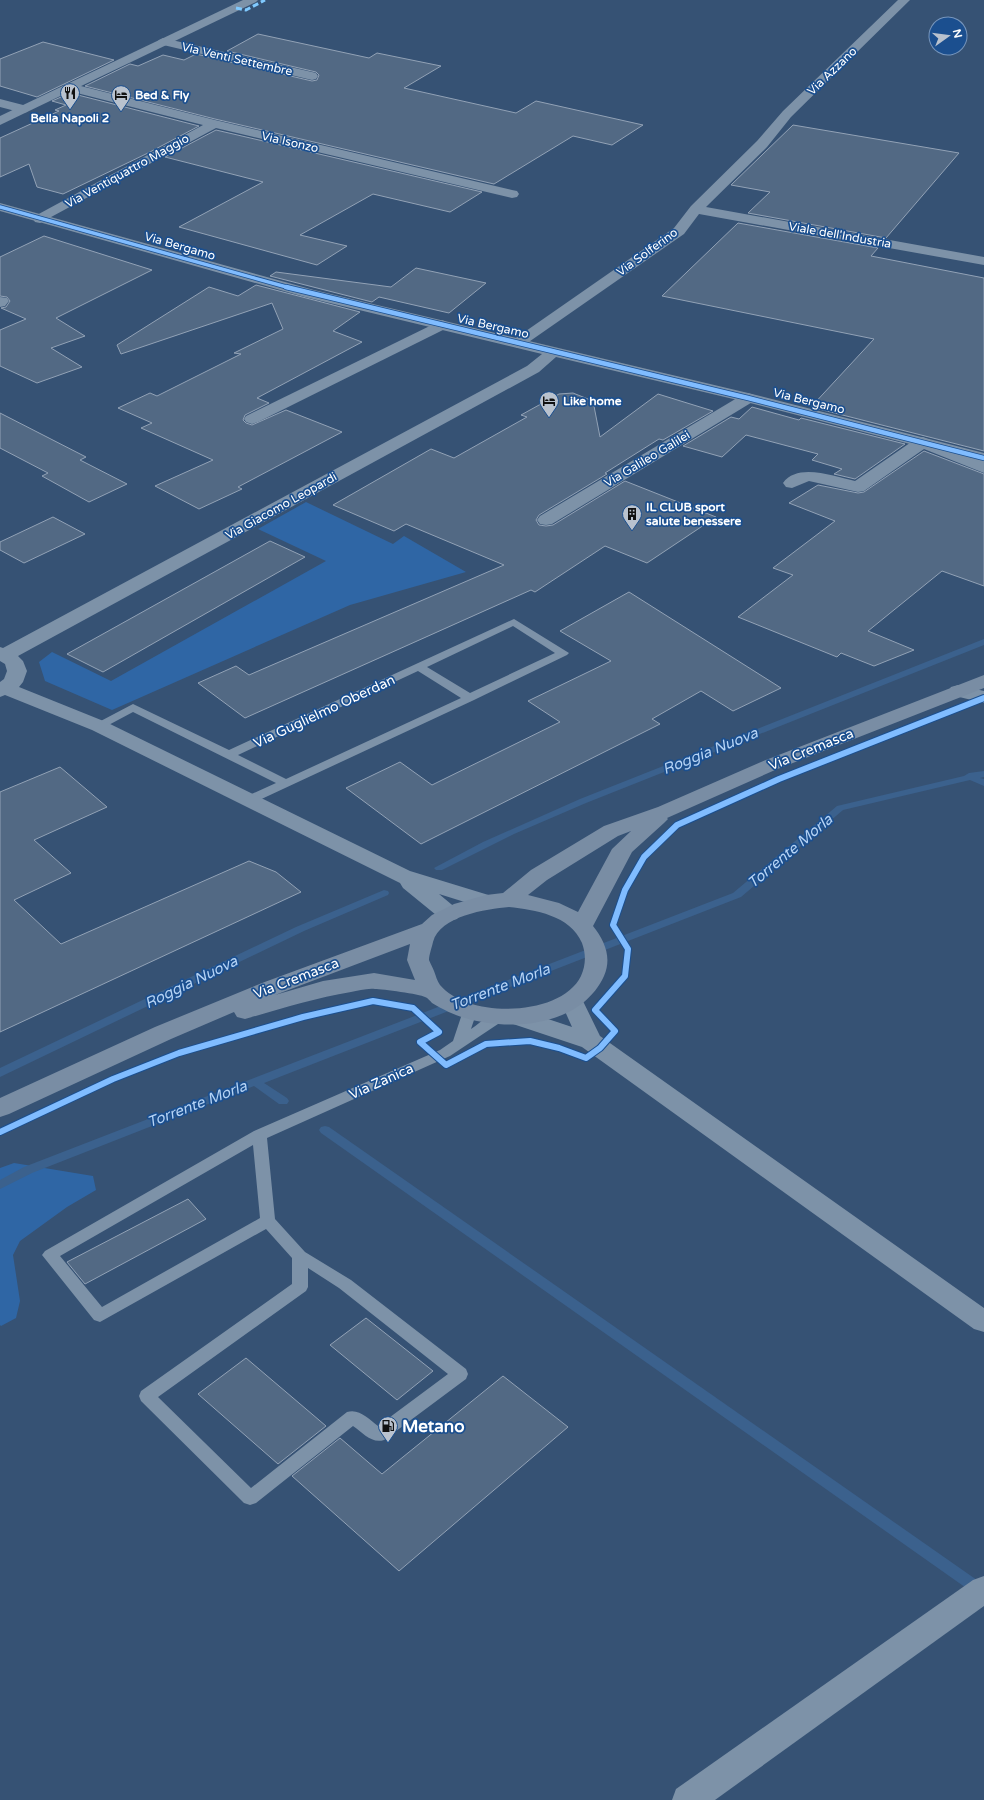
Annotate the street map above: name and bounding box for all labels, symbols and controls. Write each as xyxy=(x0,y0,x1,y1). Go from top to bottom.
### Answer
north arrow xyxy=(928,16,968,56)
text: N xyxy=(950,28,965,40)
street label: Via Venti Settembre xyxy=(180,39,294,79)
street label: Via Azzano xyxy=(804,44,860,98)
restaurant icon: Bella Napoli 2 xyxy=(59,82,81,110)
hotel icon: Bed & Fly xyxy=(110,84,132,112)
place label: Bed & Fly xyxy=(135,88,190,103)
place label: Bella Napoli 2 xyxy=(31,111,109,126)
street label: Via Isonzo xyxy=(260,129,320,155)
street label: Via Ventiquattro Maggio xyxy=(63,131,191,211)
street label: Viale dell'Industria xyxy=(788,219,892,251)
street label: Via Solferino xyxy=(614,225,680,279)
street label: Via Bergamo xyxy=(143,229,217,263)
street label: Via Bergamo xyxy=(456,311,530,341)
street label: Via Bergamo xyxy=(772,385,846,417)
hotel icon: Like home xyxy=(538,390,560,418)
place label: Like home xyxy=(563,394,622,408)
street label: Via Galileo Galilei xyxy=(602,428,692,490)
street label: Via Giacomo Leopardi xyxy=(223,470,339,542)
place label: IL CLUB sport salute benessere xyxy=(646,500,741,528)
building icon: IL CLUB sport salute benessere xyxy=(621,503,643,531)
street label: Via Guglielmo Oberdan xyxy=(251,671,398,752)
water label: Roggia Nuova xyxy=(660,724,761,778)
street label: Via Cremasca xyxy=(766,725,856,774)
water label: Torrente Morla xyxy=(744,810,837,892)
water label: Roggia Nuova xyxy=(142,952,241,1012)
street label: Via Cremasca xyxy=(251,954,341,1003)
water label: Torrente Morla xyxy=(448,960,553,1014)
street label: Via Zanica xyxy=(346,1060,416,1103)
water label: Torrente Morla xyxy=(145,1077,250,1131)
fuel station icon: Metano xyxy=(377,1415,399,1443)
place label: Metano xyxy=(402,1416,465,1437)

